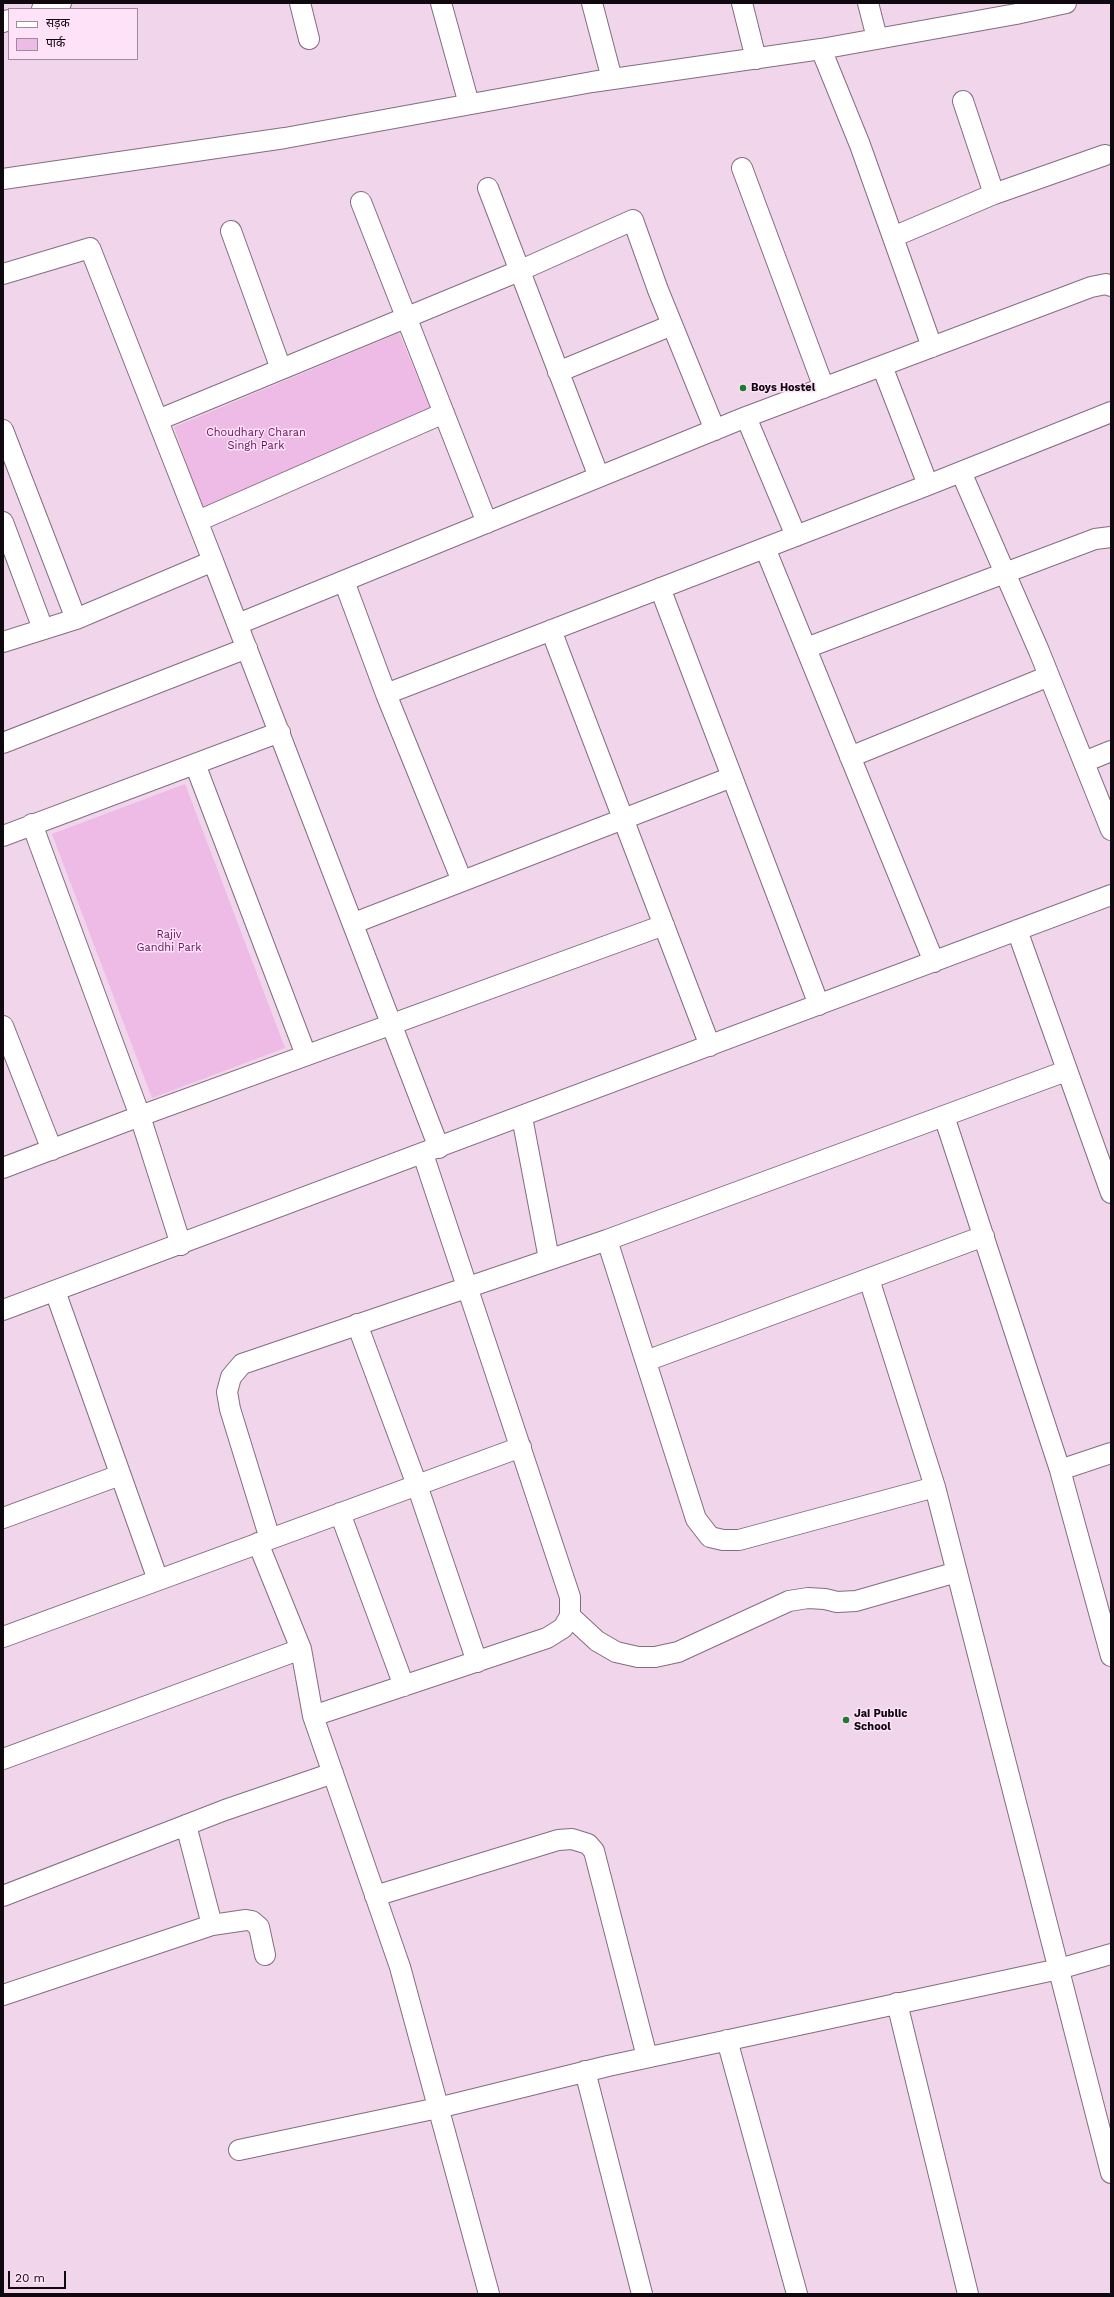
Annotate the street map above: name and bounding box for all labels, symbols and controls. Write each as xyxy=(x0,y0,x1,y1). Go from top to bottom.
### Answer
legend xyxy=(8,8,138,60)
text: सड़क xyxy=(46,16,70,30)
text: पार्क xyxy=(46,36,65,50)
place label: Boys Hostel xyxy=(751,381,815,395)
marker: Boys Hostel xyxy=(738,383,748,393)
park label: Choudhary Charan Singh Park xyxy=(206,426,306,452)
park label: Rajiv Gandhi Park xyxy=(136,928,202,954)
place label: Jai Public School xyxy=(854,1707,908,1733)
marker: Jai Public School xyxy=(841,1715,851,1725)
scale bar xyxy=(10,2263,68,2289)
text: 20 m xyxy=(15,2271,45,2285)

